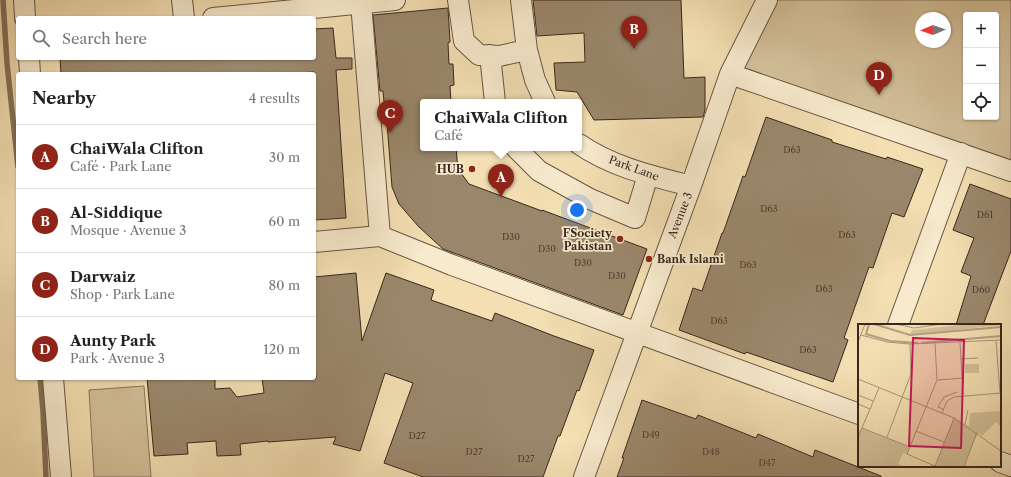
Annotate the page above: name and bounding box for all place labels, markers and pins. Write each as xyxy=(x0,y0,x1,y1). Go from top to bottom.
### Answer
pin: B xyxy=(621,16,647,49)
pin: D xyxy=(866,62,892,95)
pin: C xyxy=(377,100,403,133)
place label: HUB xyxy=(437,162,464,176)
marker: HUB xyxy=(467,164,477,174)
pin: A xyxy=(488,164,514,197)
place label: FSociety Pakistan xyxy=(563,226,612,253)
marker: FSociety Pakistan xyxy=(615,234,625,244)
place label: Bank Islami xyxy=(657,252,724,266)
marker: Bank Islami xyxy=(644,254,654,264)

